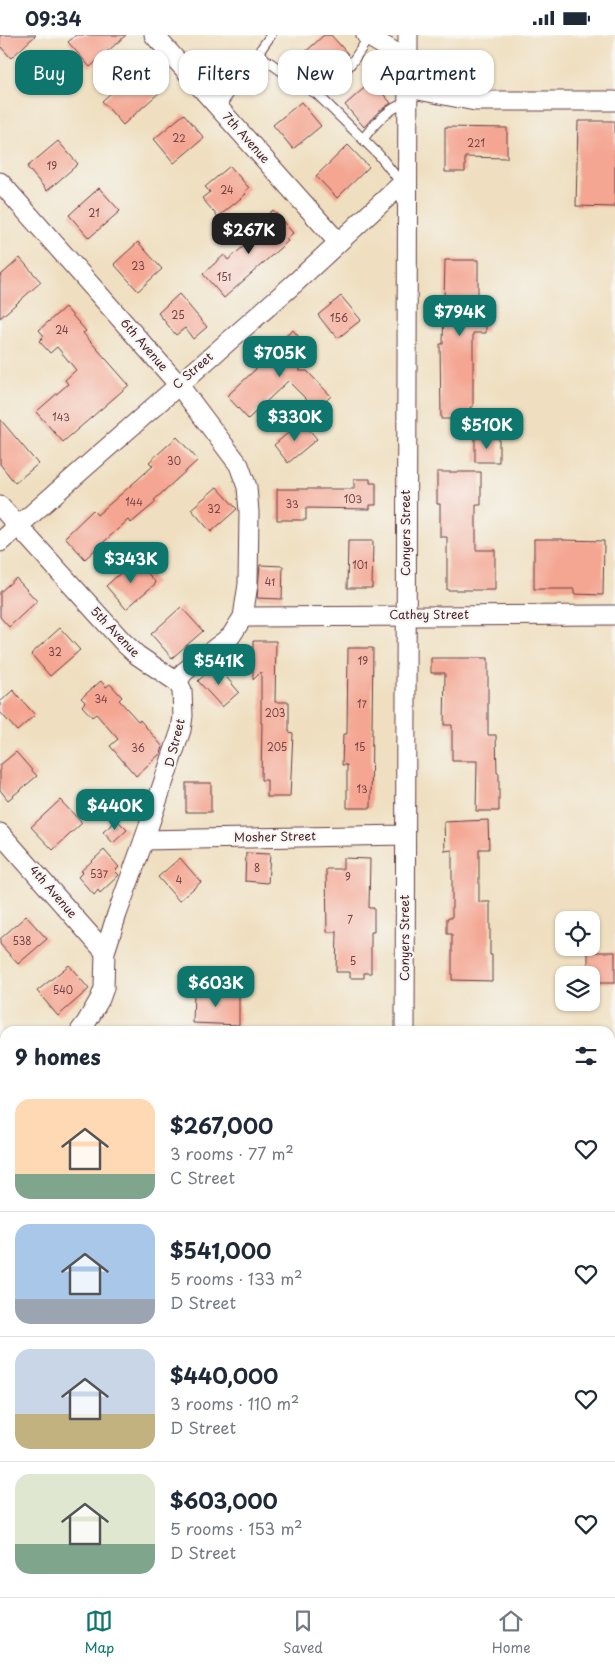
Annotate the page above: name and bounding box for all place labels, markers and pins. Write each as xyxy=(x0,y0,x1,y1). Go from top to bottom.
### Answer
pin: $267K xyxy=(214,213,284,255)
pin: $794K xyxy=(425,295,495,337)
pin: $705K xyxy=(245,335,315,378)
pin: $330K xyxy=(260,399,330,442)
pin: $510K xyxy=(452,407,522,450)
pin: $343K xyxy=(96,541,166,584)
pin: $541K xyxy=(184,643,254,686)
pin: $440K xyxy=(80,789,150,831)
pin: $603K xyxy=(181,965,251,1008)

